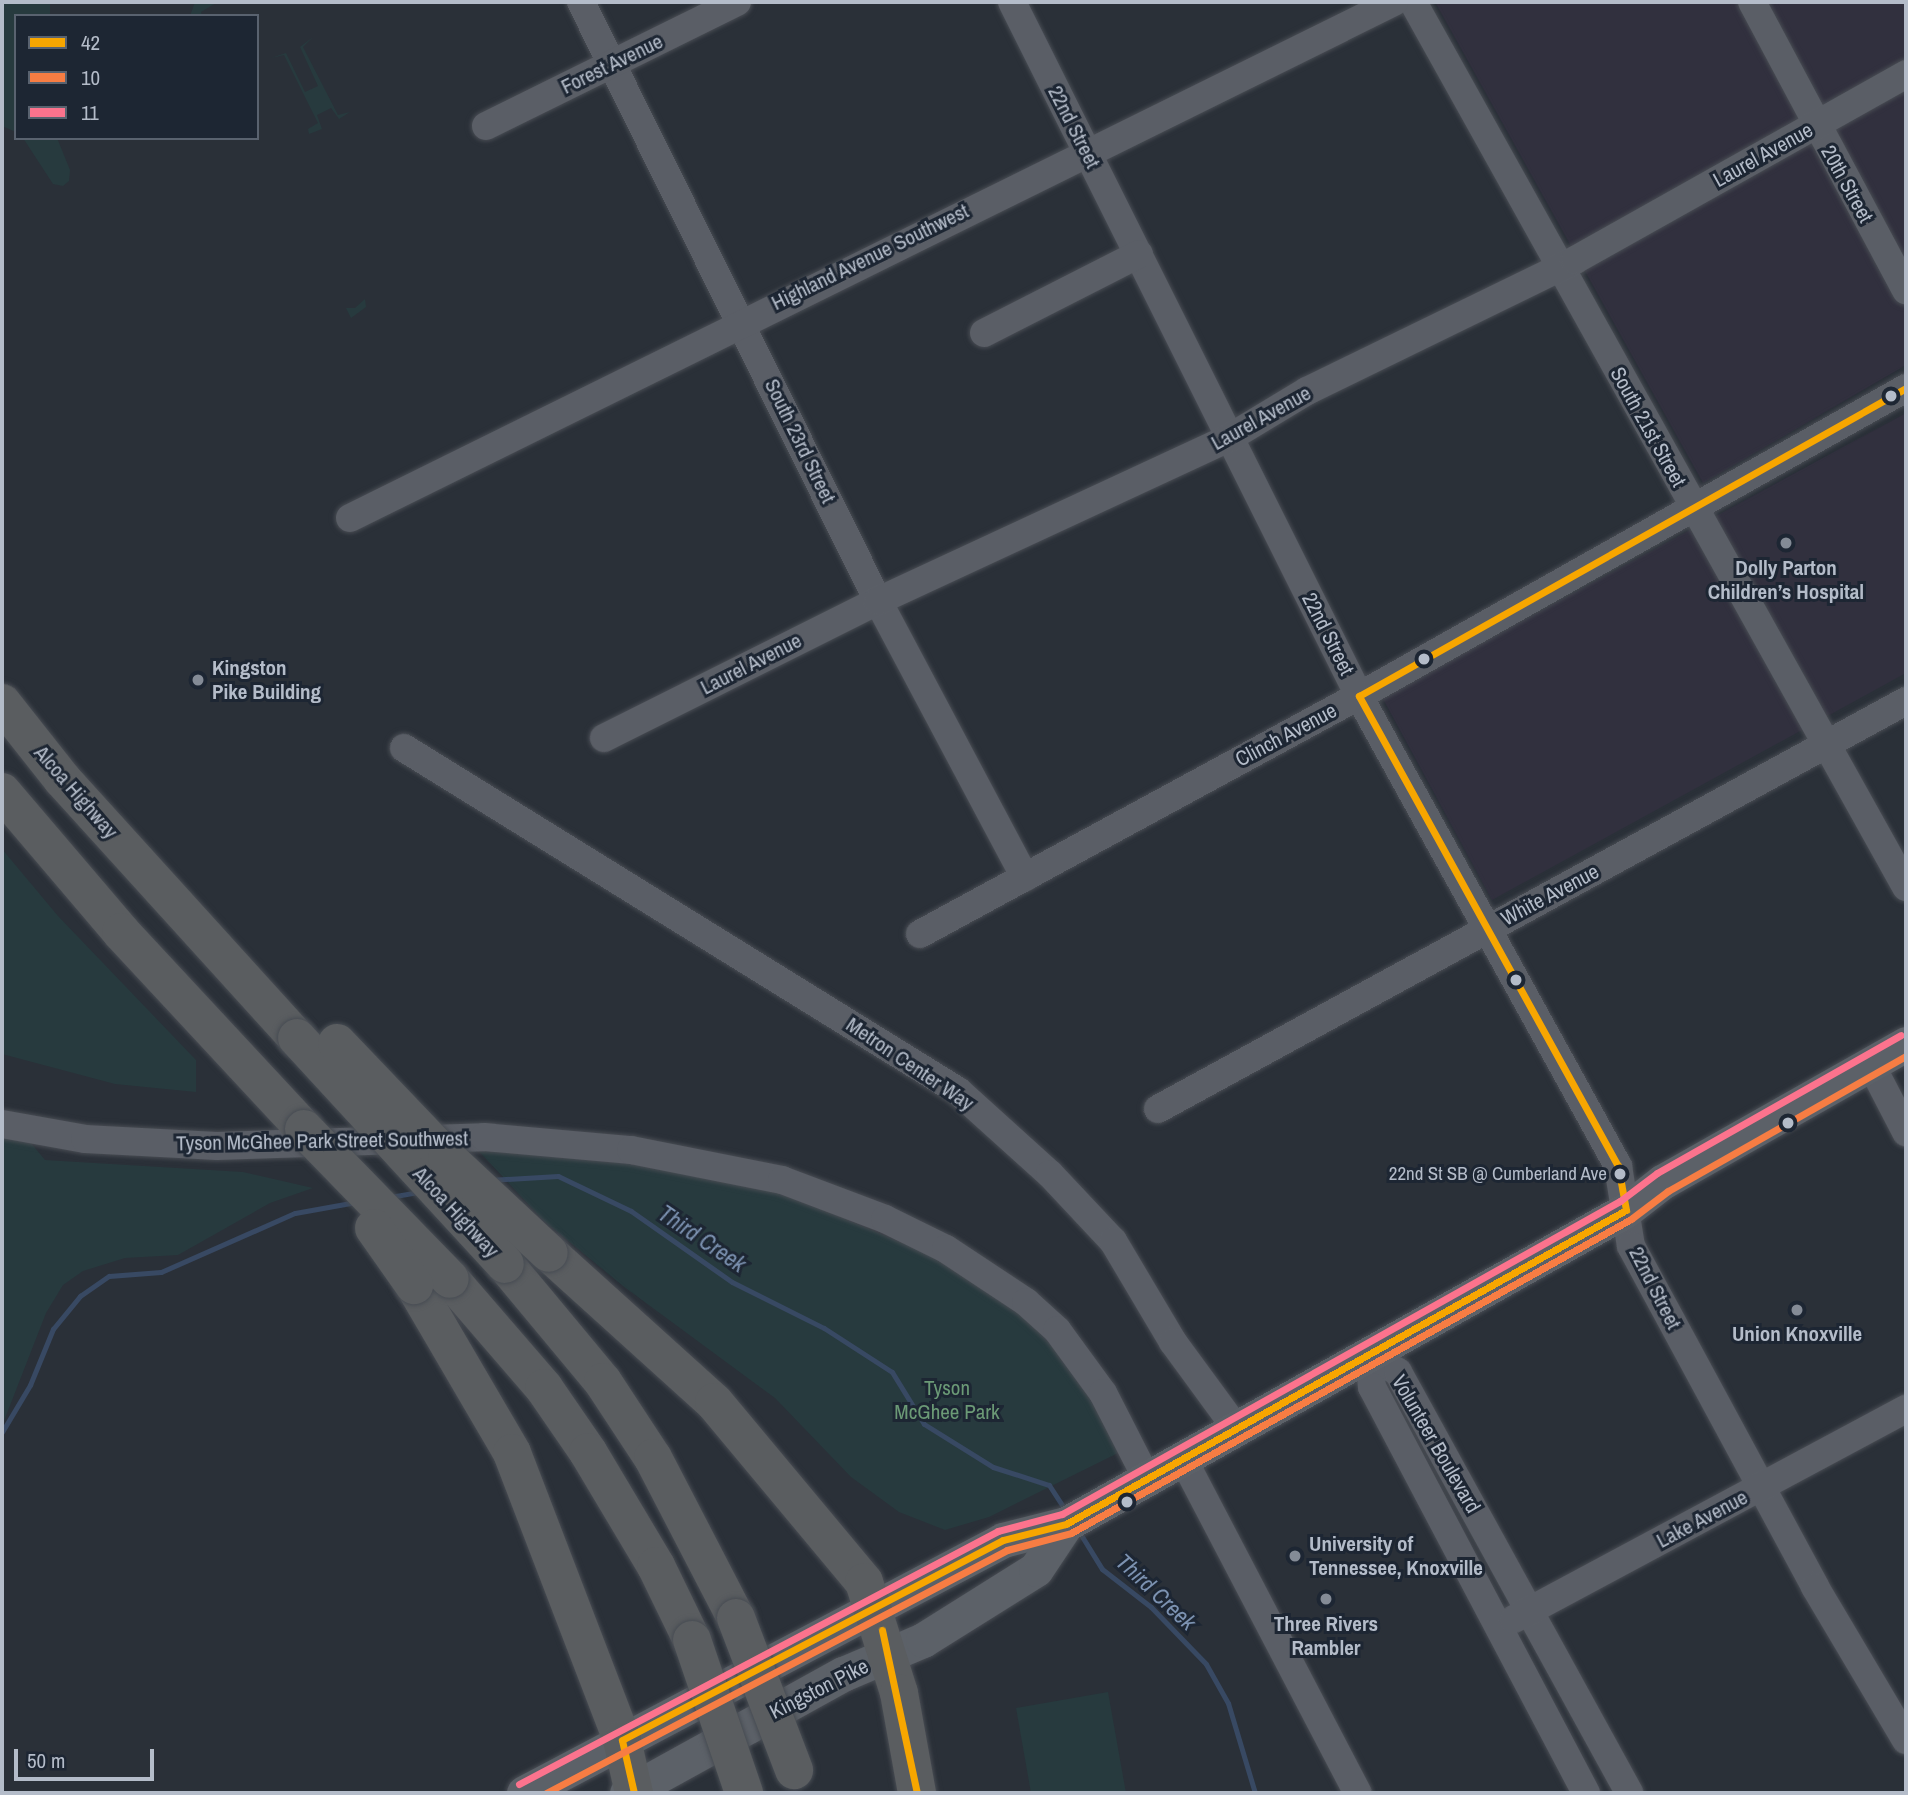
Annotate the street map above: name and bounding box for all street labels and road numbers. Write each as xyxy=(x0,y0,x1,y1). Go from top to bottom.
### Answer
street label: Forest Avenue xyxy=(557,28,667,100)
street label: 22nd Street xyxy=(1043,82,1105,172)
street label: Laurel Avenue xyxy=(1708,117,1818,193)
street label: 20th Street xyxy=(1816,141,1878,227)
street label: Highland Avenue Southwest xyxy=(767,198,973,316)
street label: South 21st Street xyxy=(1605,363,1691,491)
street label: South 23rd Street xyxy=(759,375,841,507)
street label: Laurel Avenue xyxy=(1206,380,1316,456)
street label: 22nd Street xyxy=(1297,589,1359,679)
street label: Laurel Avenue xyxy=(696,628,806,700)
street label: Clinch Avenue xyxy=(1231,698,1341,772)
street label: Alcoa Highway xyxy=(29,740,123,844)
street label: White Avenue xyxy=(1496,859,1604,931)
street label: Metron Center Way xyxy=(841,1012,979,1116)
street label: Tyson McGhee Park Street Southwest xyxy=(176,1126,468,1156)
street label: Alcoa Highway xyxy=(408,1161,504,1263)
street label: 22nd Street xyxy=(1624,1243,1686,1333)
street label: Volunteer Boulevard xyxy=(1386,1371,1486,1517)
street label: Lake Avenue xyxy=(1652,1484,1752,1554)
street label: Kingston Pike xyxy=(766,1653,872,1725)

